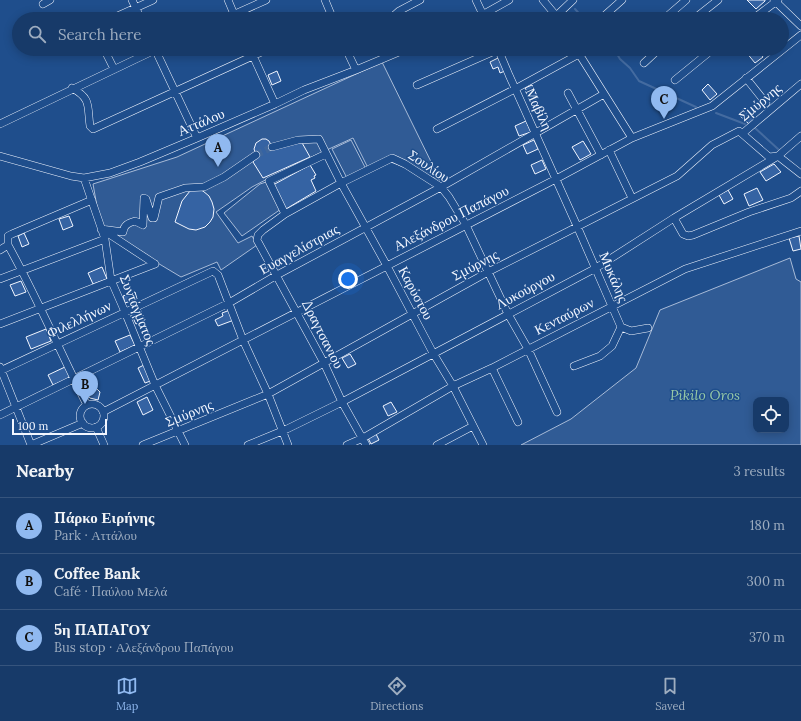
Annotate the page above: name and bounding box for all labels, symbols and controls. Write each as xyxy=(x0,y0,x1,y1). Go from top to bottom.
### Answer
search box xyxy=(12,12,789,56)
icon: search xyxy=(26,23,48,45)
text: Search here xyxy=(58,25,141,44)
street label: Σμύρνης xyxy=(735,79,785,125)
street label: Μαβίλη xyxy=(521,85,557,133)
pin: C xyxy=(651,86,677,119)
street label: Αττάλου xyxy=(175,104,227,140)
pin: A xyxy=(205,134,231,167)
street label: Σουλίου xyxy=(405,146,453,187)
street label: Αλεξάνδρου Παπάγου xyxy=(390,181,512,255)
street label: Ευαγγελίστριας xyxy=(256,220,342,278)
street label: Σμύρνης xyxy=(449,245,502,285)
street label: Μυκάλης xyxy=(595,249,633,305)
street label: Καρύστου xyxy=(394,263,438,323)
street label: Λυκούργου xyxy=(492,267,558,313)
your location xyxy=(338,269,358,289)
street label: Συντάγματος xyxy=(116,272,160,348)
street label: Κενταύρων xyxy=(531,293,597,339)
street label: Φιλελλήνων xyxy=(44,296,114,342)
street label: Δραγτσανιου xyxy=(298,297,348,371)
pin: B xyxy=(72,371,98,404)
park label: Pikilo Oros xyxy=(670,386,740,404)
street label: Σμύρνης xyxy=(163,395,216,431)
map controls xyxy=(753,397,789,433)
button: locate xyxy=(753,397,789,433)
scale bar xyxy=(12,417,107,436)
text: 100 m xyxy=(18,419,48,433)
text: Nearby xyxy=(16,460,74,482)
text: 3 results xyxy=(733,463,785,480)
text: Πάρκο Ειρήνης xyxy=(54,508,154,527)
text: A xyxy=(25,517,33,534)
text: 180 m xyxy=(750,517,785,534)
text: Park · Αττάλου xyxy=(54,527,137,544)
text: Coffee Bank xyxy=(54,564,140,583)
text: B xyxy=(25,573,33,590)
text: 300 m xyxy=(747,573,785,590)
text: Café · Παύλου Μελά xyxy=(54,583,167,600)
text: 5η ΠΑΠΑΓΟΥ xyxy=(54,620,151,639)
text: C xyxy=(25,629,33,646)
text: 370 m xyxy=(749,629,785,646)
text: Bus stop · Αλεξάνδρου Παπάγου xyxy=(54,639,234,656)
tab: Map xyxy=(116,675,138,713)
tab: Directions xyxy=(370,675,423,713)
tab: Saved xyxy=(655,675,685,713)

